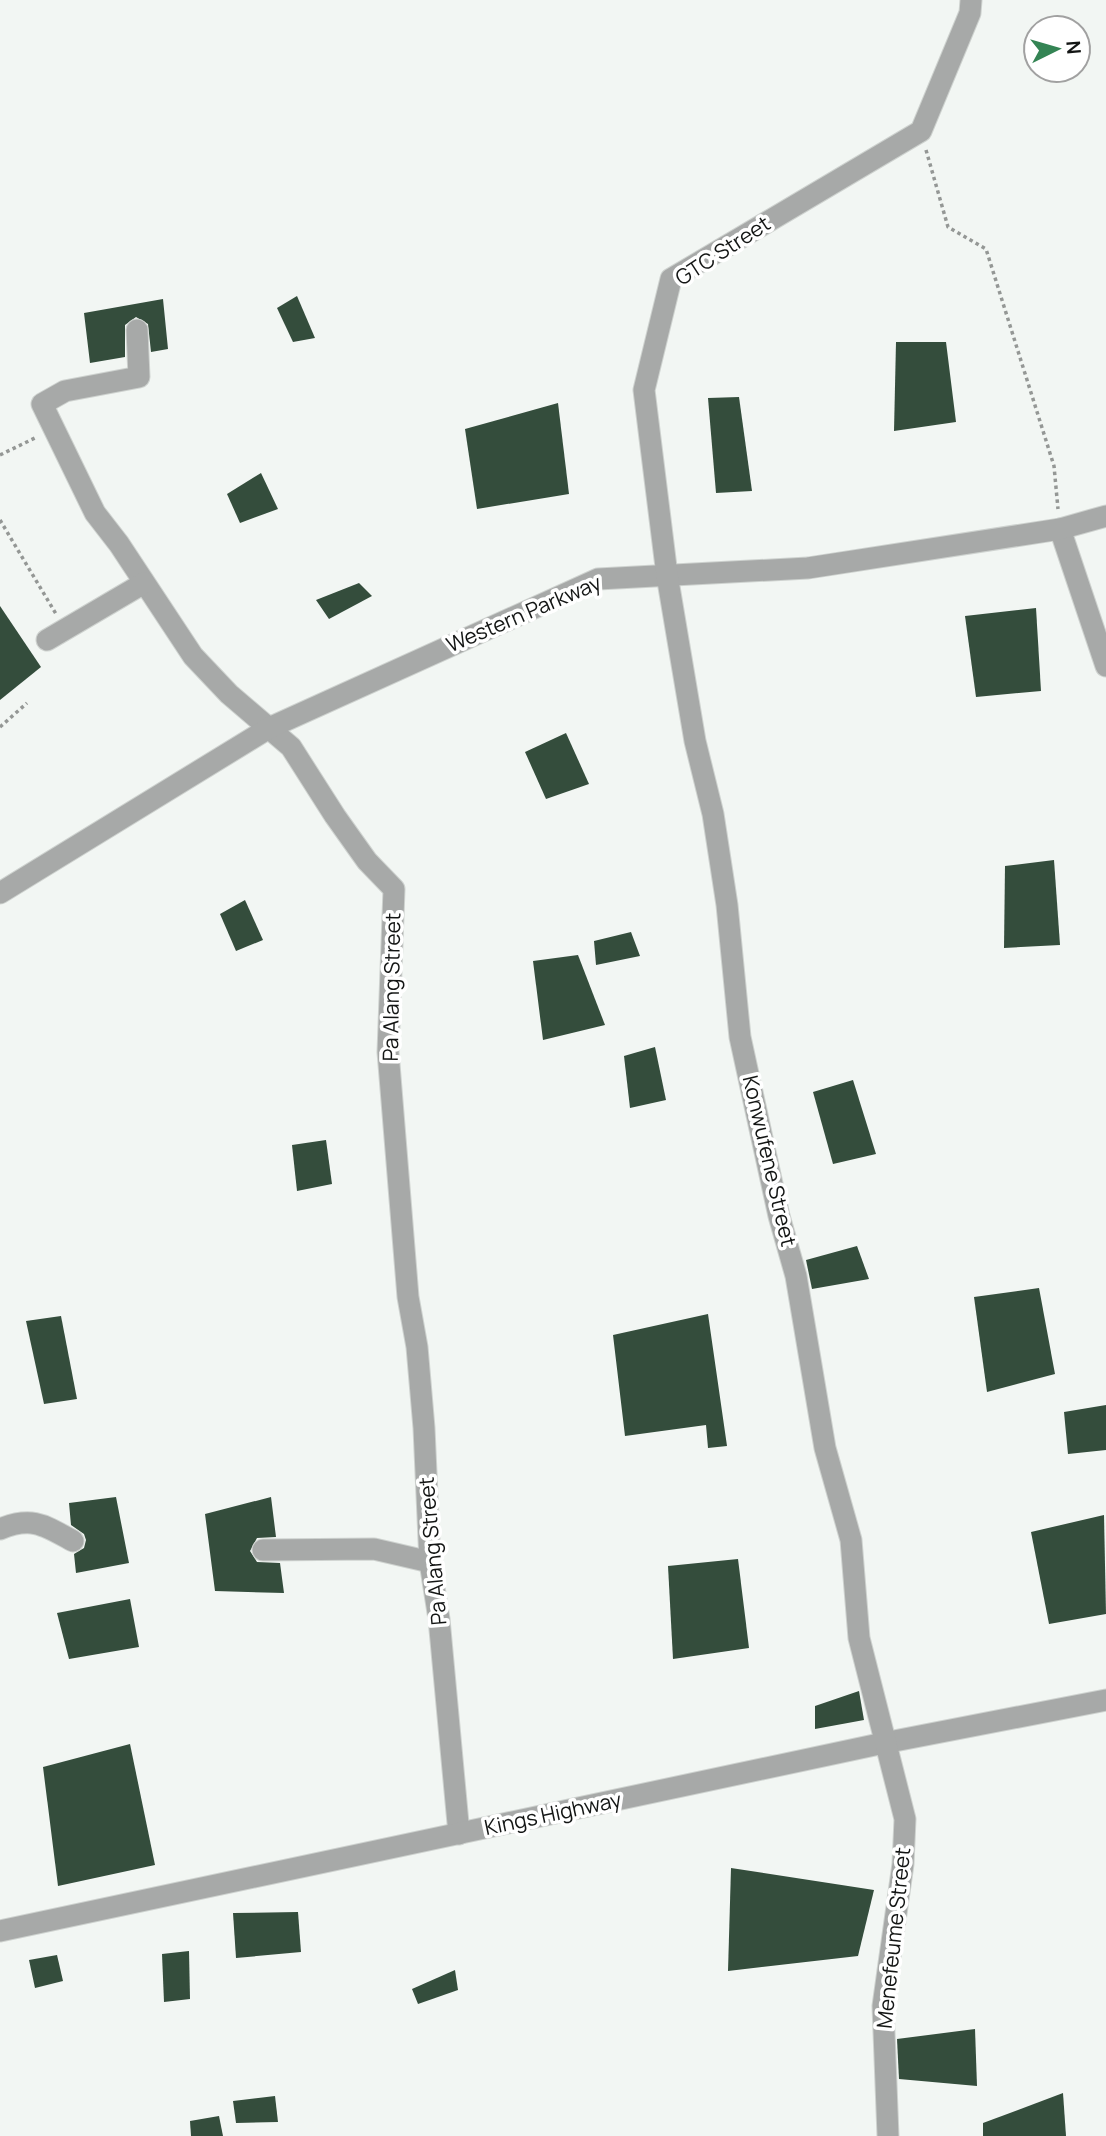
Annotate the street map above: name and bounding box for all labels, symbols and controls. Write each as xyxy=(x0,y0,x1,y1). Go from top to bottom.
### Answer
north arrow xyxy=(1022,14,1092,84)
text: N xyxy=(1060,40,1087,55)
street label: GTC Street xyxy=(670,209,775,291)
street label: Western Parkway xyxy=(442,568,605,658)
street label: Pa Alang Street xyxy=(376,912,406,1062)
street label: Konwufene Street xyxy=(737,1073,803,1249)
street label: Pa Alang Street xyxy=(412,1476,452,1626)
street label: Kings Highway xyxy=(482,1785,624,1841)
street label: Menefeume Street xyxy=(870,1846,916,2030)

